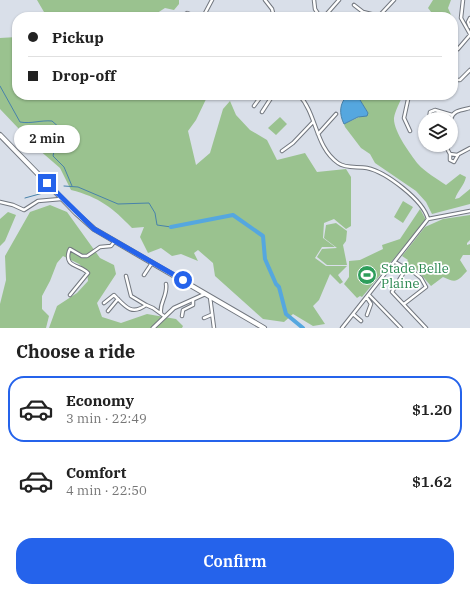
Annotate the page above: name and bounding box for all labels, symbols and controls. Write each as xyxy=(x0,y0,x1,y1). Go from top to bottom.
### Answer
text: Pickup xyxy=(52,28,104,47)
text: Drop-off xyxy=(52,66,116,85)
map controls xyxy=(418,112,458,152)
button: layers xyxy=(418,112,458,152)
callout: 2 min xyxy=(14,125,80,153)
text: 2 min xyxy=(29,130,65,147)
route end xyxy=(38,174,56,192)
place label: Stade Belle Plaine xyxy=(381,260,449,292)
sports icon: Stade Belle Plaine xyxy=(356,264,378,286)
route start xyxy=(174,271,192,289)
text: Choose a ride xyxy=(16,340,135,363)
icon: car xyxy=(18,391,54,427)
text: Economy xyxy=(66,391,134,410)
text: $1.20 xyxy=(412,400,452,419)
text: 3 min · 22:49 xyxy=(66,410,147,427)
icon: car xyxy=(18,463,54,499)
text: Comfort xyxy=(66,463,126,482)
text: $1.62 xyxy=(412,472,452,491)
text: 4 min · 22:50 xyxy=(66,482,147,499)
button: Confirm xyxy=(16,538,454,584)

